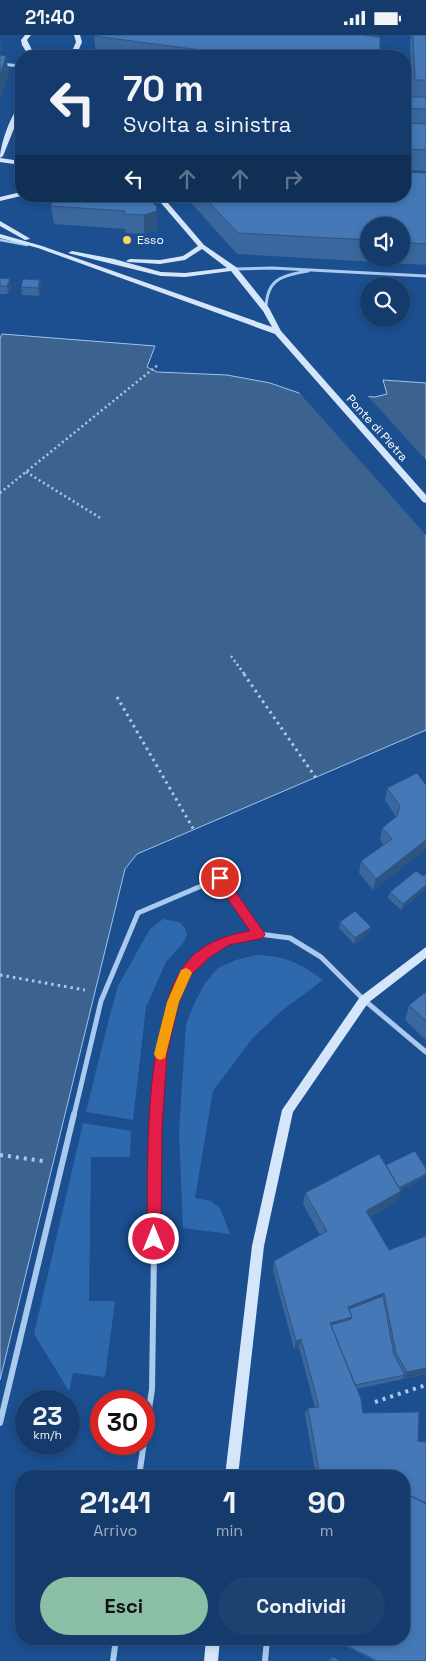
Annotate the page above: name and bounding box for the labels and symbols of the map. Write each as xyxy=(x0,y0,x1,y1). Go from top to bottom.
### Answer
place label: Esso xyxy=(137,232,164,248)
marker: Esso xyxy=(121,234,133,246)
street label: Ponte di Pietra xyxy=(343,391,411,465)
pin xyxy=(199,857,241,899)
position arrow xyxy=(127,1212,179,1264)
speed limit sign: 30 xyxy=(90,1390,155,1455)

